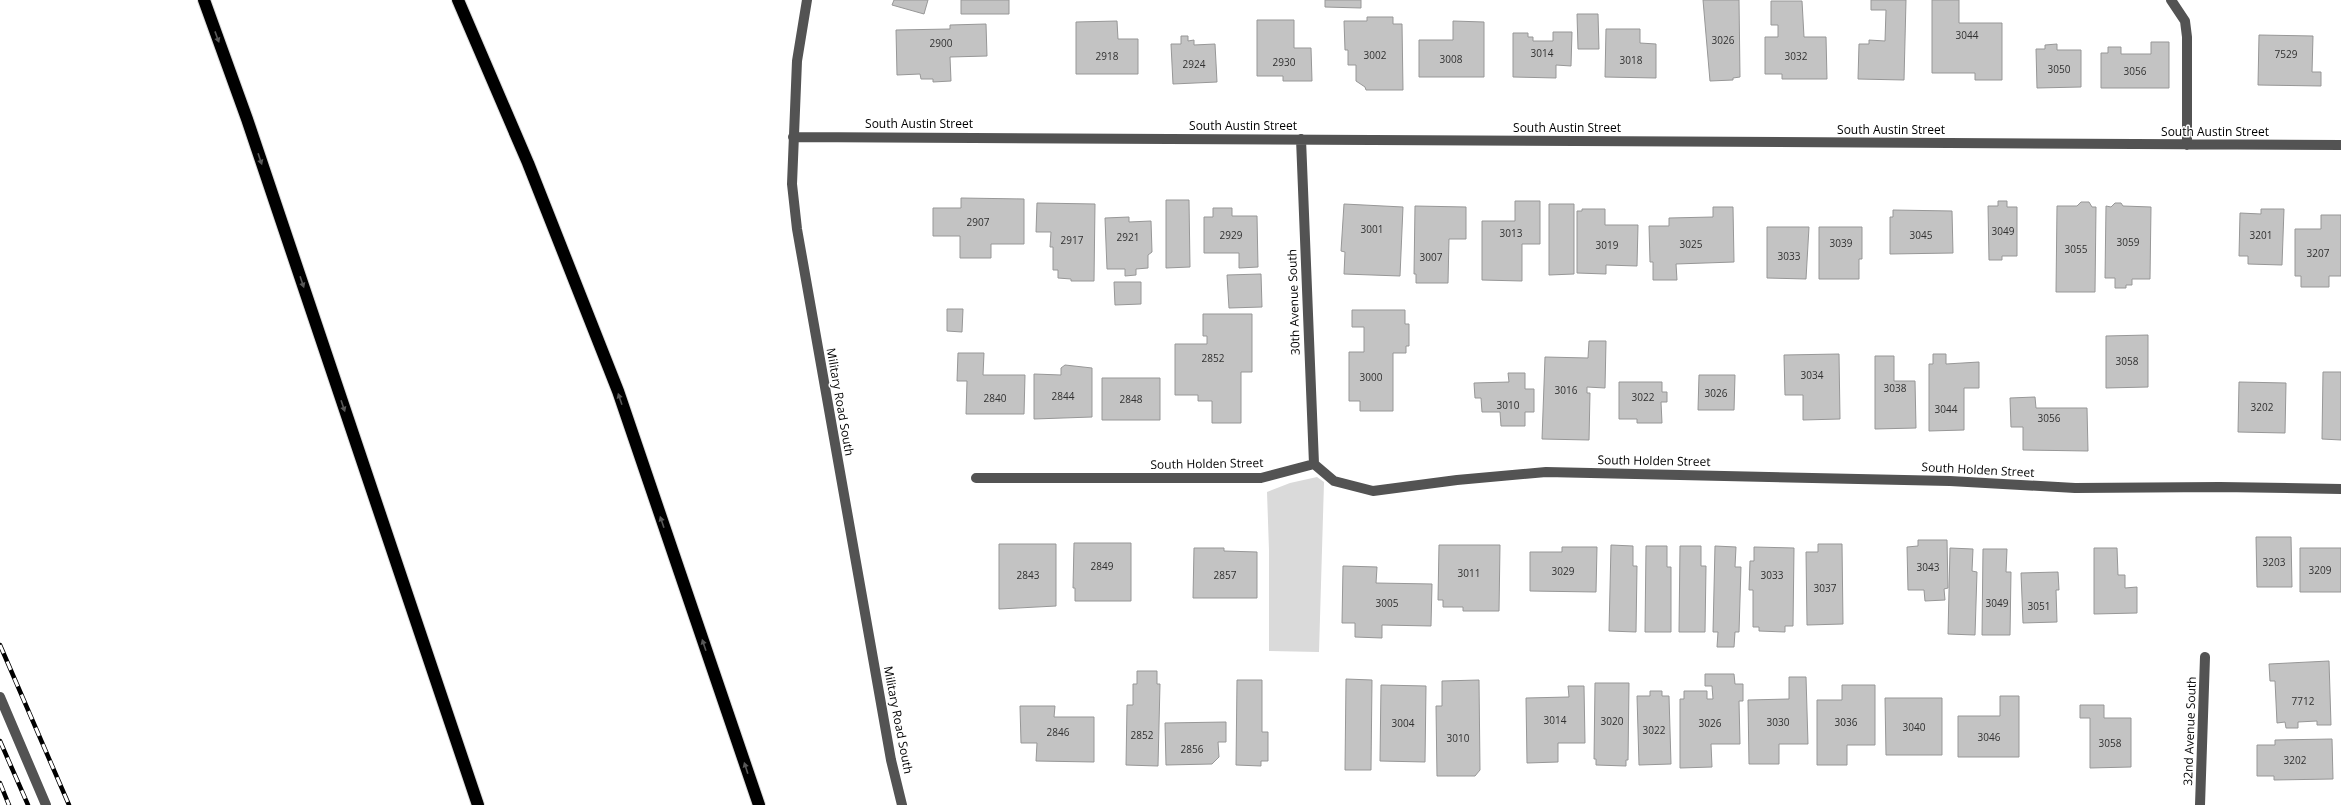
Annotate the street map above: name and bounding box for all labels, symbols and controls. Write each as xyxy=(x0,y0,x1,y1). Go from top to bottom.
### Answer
house number: 3044 xyxy=(1956,28,1979,42)
one-way arrow xyxy=(214,31,220,43)
house number: 3026 xyxy=(1712,33,1735,47)
house number: 2900 xyxy=(930,36,953,50)
house number: 3014 xyxy=(1531,46,1554,60)
house number: 7529 xyxy=(2275,47,2298,61)
house number: 3002 xyxy=(1364,48,1387,62)
house number: 2918 xyxy=(1096,49,1119,63)
house number: 3032 xyxy=(1785,49,1808,63)
house number: 3008 xyxy=(1440,52,1463,66)
house number: 3018 xyxy=(1620,53,1643,67)
house number: 2930 xyxy=(1273,55,1296,69)
house number: 2924 xyxy=(1183,57,1206,71)
house number: 3050 xyxy=(2048,62,2071,76)
house number: 3056 xyxy=(2124,64,2147,78)
street label: South Austin Street xyxy=(865,115,973,132)
street label: South Austin Street xyxy=(1189,117,1297,134)
street label: South Austin Street xyxy=(1513,119,1621,136)
street label: South Austin Street xyxy=(1837,121,1945,138)
street label: South Austin Street xyxy=(2161,123,2269,140)
one-way arrow xyxy=(258,154,264,166)
house number: 2907 xyxy=(967,215,990,229)
house number: 3001 xyxy=(1361,222,1383,236)
house number: 3049 xyxy=(1992,224,2015,238)
house number: 3013 xyxy=(1500,226,1523,240)
house number: 2929 xyxy=(1220,228,1243,242)
house number: 3045 xyxy=(1910,228,1933,242)
house number: 3201 xyxy=(2250,228,2272,242)
house number: 2921 xyxy=(1117,230,1139,244)
house number: 2917 xyxy=(1061,233,1084,247)
house number: 3059 xyxy=(2117,235,2140,249)
house number: 3039 xyxy=(1830,236,1853,250)
house number: 3025 xyxy=(1680,237,1703,251)
house number: 3019 xyxy=(1596,238,1619,252)
house number: 3055 xyxy=(2065,242,2088,256)
house number: 3207 xyxy=(2307,246,2330,260)
street label: 30th Avenue South xyxy=(1283,249,1304,355)
house number: 3033 xyxy=(1778,249,1801,263)
house number: 3007 xyxy=(1420,250,1443,264)
one-way arrow xyxy=(299,277,305,289)
street label: Military Road South xyxy=(823,347,858,457)
house number: 2852 xyxy=(1202,351,1225,365)
house number: 3058 xyxy=(2116,354,2139,368)
house number: 3034 xyxy=(1801,368,1824,382)
house number: 3000 xyxy=(1360,370,1383,384)
house number: 3038 xyxy=(1884,381,1907,395)
house number: 3016 xyxy=(1555,383,1578,397)
house number: 3026 xyxy=(1705,386,1728,400)
house number: 2844 xyxy=(1052,389,1075,403)
house number: 3022 xyxy=(1632,390,1655,404)
house number: 2840 xyxy=(984,391,1007,405)
house number: 2848 xyxy=(1120,392,1143,406)
one-way arrow xyxy=(617,393,623,405)
house number: 3010 xyxy=(1497,398,1520,412)
one-way arrow xyxy=(341,400,347,412)
house number: 3202 xyxy=(2251,400,2274,414)
house number: 3044 xyxy=(1935,402,1958,416)
house number: 3056 xyxy=(2038,411,2061,425)
street label: South Holden Street xyxy=(1597,451,1711,470)
street label: South Holden Street xyxy=(1150,454,1264,473)
street label: South Holden Street xyxy=(1921,458,2035,481)
one-way arrow xyxy=(659,516,665,528)
house number: 3203 xyxy=(2263,555,2286,569)
house number: 2849 xyxy=(1091,559,1114,573)
house number: 3043 xyxy=(1917,560,1940,574)
house number: 3209 xyxy=(2309,563,2332,577)
house number: 3029 xyxy=(1552,564,1575,578)
house number: 3011 xyxy=(1458,566,1480,580)
house number: 2843 xyxy=(1017,568,1040,582)
house number: 2857 xyxy=(1214,568,1237,582)
house number: 3033 xyxy=(1761,568,1784,582)
house number: 3037 xyxy=(1814,581,1837,595)
house number: 3005 xyxy=(1376,596,1399,610)
house number: 3049 xyxy=(1986,596,2009,610)
house number: 3051 xyxy=(2028,599,2050,613)
one-way arrow xyxy=(701,639,707,651)
street label: Military Road South xyxy=(880,665,917,775)
street label: 32nd Avenue South xyxy=(2179,676,2200,786)
house number: 7712 xyxy=(2292,694,2315,708)
house number: 3014 xyxy=(1544,713,1567,727)
house number: 3020 xyxy=(1601,714,1624,728)
house number: 3030 xyxy=(1767,715,1790,729)
house number: 3036 xyxy=(1835,715,1858,729)
house number: 3004 xyxy=(1392,716,1415,730)
house number: 3026 xyxy=(1699,716,1722,730)
house number: 3040 xyxy=(1903,720,1926,734)
house number: 3022 xyxy=(1643,723,1666,737)
house number: 2846 xyxy=(1047,725,1070,739)
house number: 2852 xyxy=(1131,728,1154,742)
house number: 3046 xyxy=(1978,730,2001,744)
house number: 3010 xyxy=(1447,731,1470,745)
house number: 3058 xyxy=(2099,736,2122,750)
house number: 2856 xyxy=(1181,742,1204,756)
house number: 3202 xyxy=(2284,753,2307,767)
one-way arrow xyxy=(743,762,749,774)

